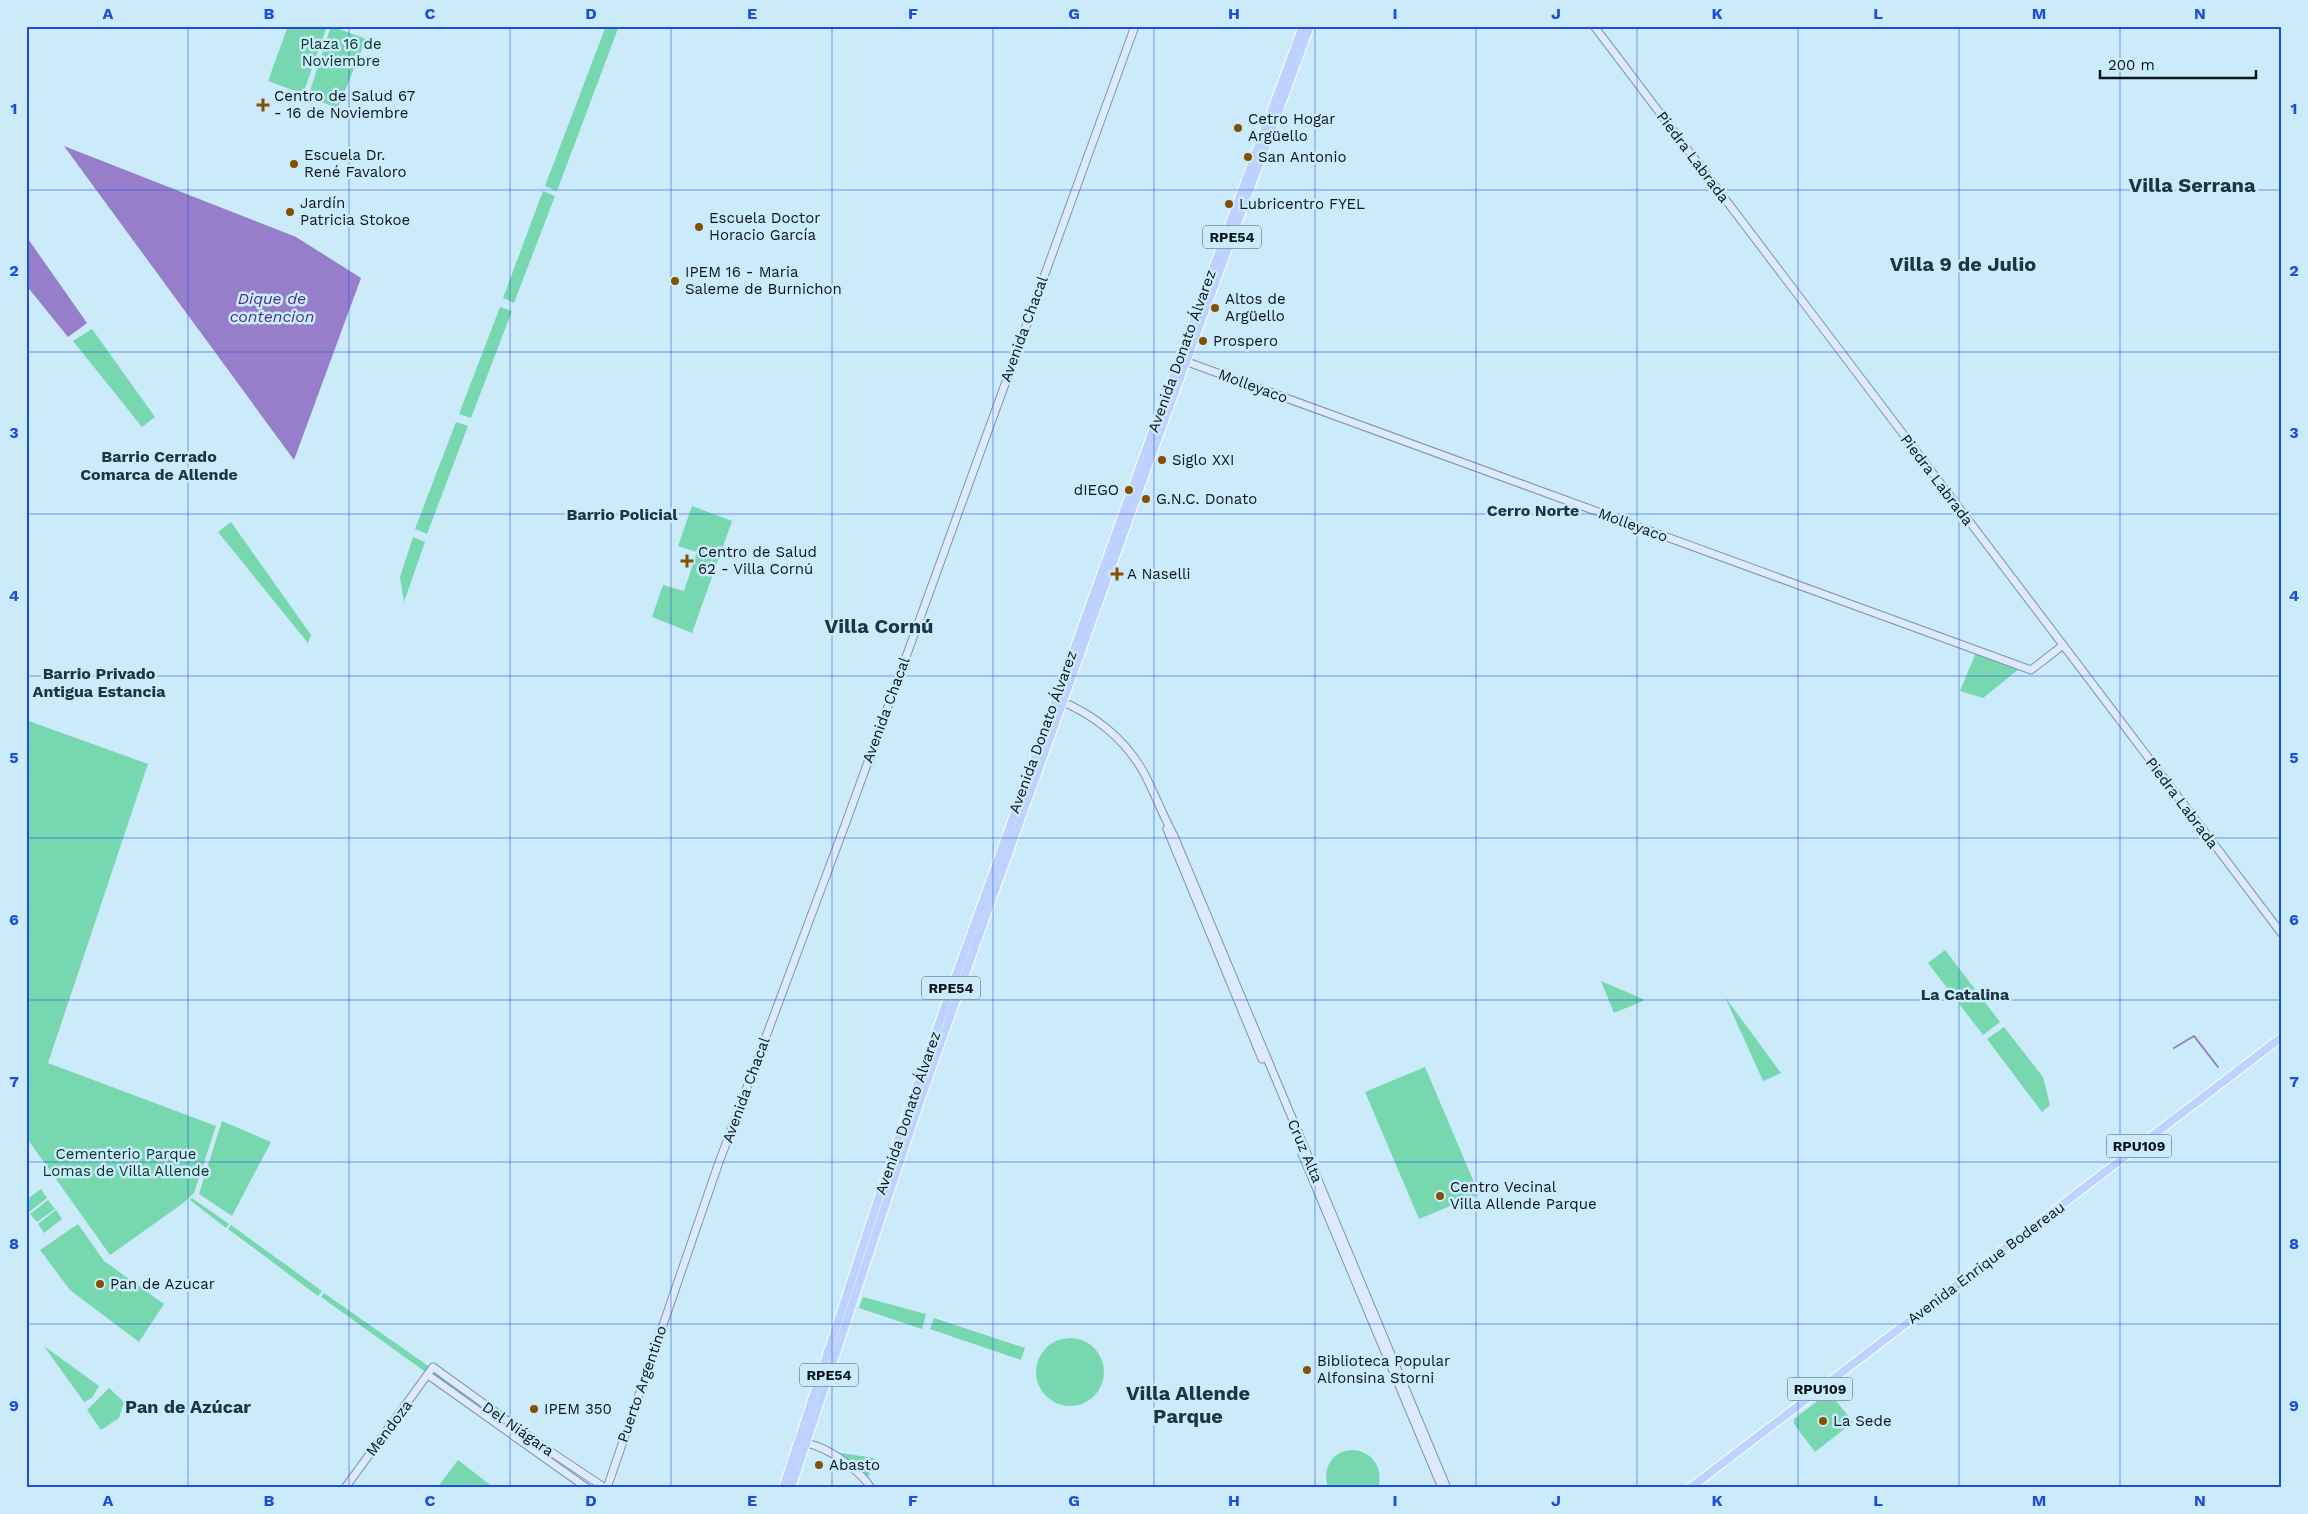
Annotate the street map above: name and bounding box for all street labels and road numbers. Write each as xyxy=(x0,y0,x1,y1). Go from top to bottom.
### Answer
street label: Piedra Labrada xyxy=(1653,108,1733,207)
road number: RPE54 xyxy=(1203,226,1261,248)
street label: Avenida Donato Álvarez xyxy=(1144,267,1220,435)
street label: Avenida Chacal xyxy=(996,273,1052,384)
street label: Molleyaco xyxy=(1216,365,1290,407)
street label: Piedra Labrada xyxy=(1897,431,1977,530)
street label: Molleyaco xyxy=(1596,504,1670,546)
street label: Avenida Donato Álvarez xyxy=(1005,648,1081,816)
street label: Avenida Chacal xyxy=(858,654,914,765)
street label: Piedra Labrada xyxy=(2142,754,2222,853)
road number: RPE54 xyxy=(922,976,980,1000)
street label: Avenida Donato Álvarez xyxy=(872,1029,944,1197)
street label: Avenida Chacal xyxy=(718,1034,774,1145)
street label: Cruz Alta xyxy=(1284,1117,1327,1186)
road number: RPU109 xyxy=(2106,1134,2172,1158)
street label: Avenida Enrique Bodereau xyxy=(1904,1198,2068,1328)
street label: Puerto Argentino xyxy=(614,1323,670,1445)
road number: RPE54 xyxy=(800,1364,858,1386)
road number: RPU109 xyxy=(1788,1378,1852,1400)
street label: Mendoza xyxy=(362,1396,416,1460)
street label: Del Niágara xyxy=(479,1398,558,1460)

